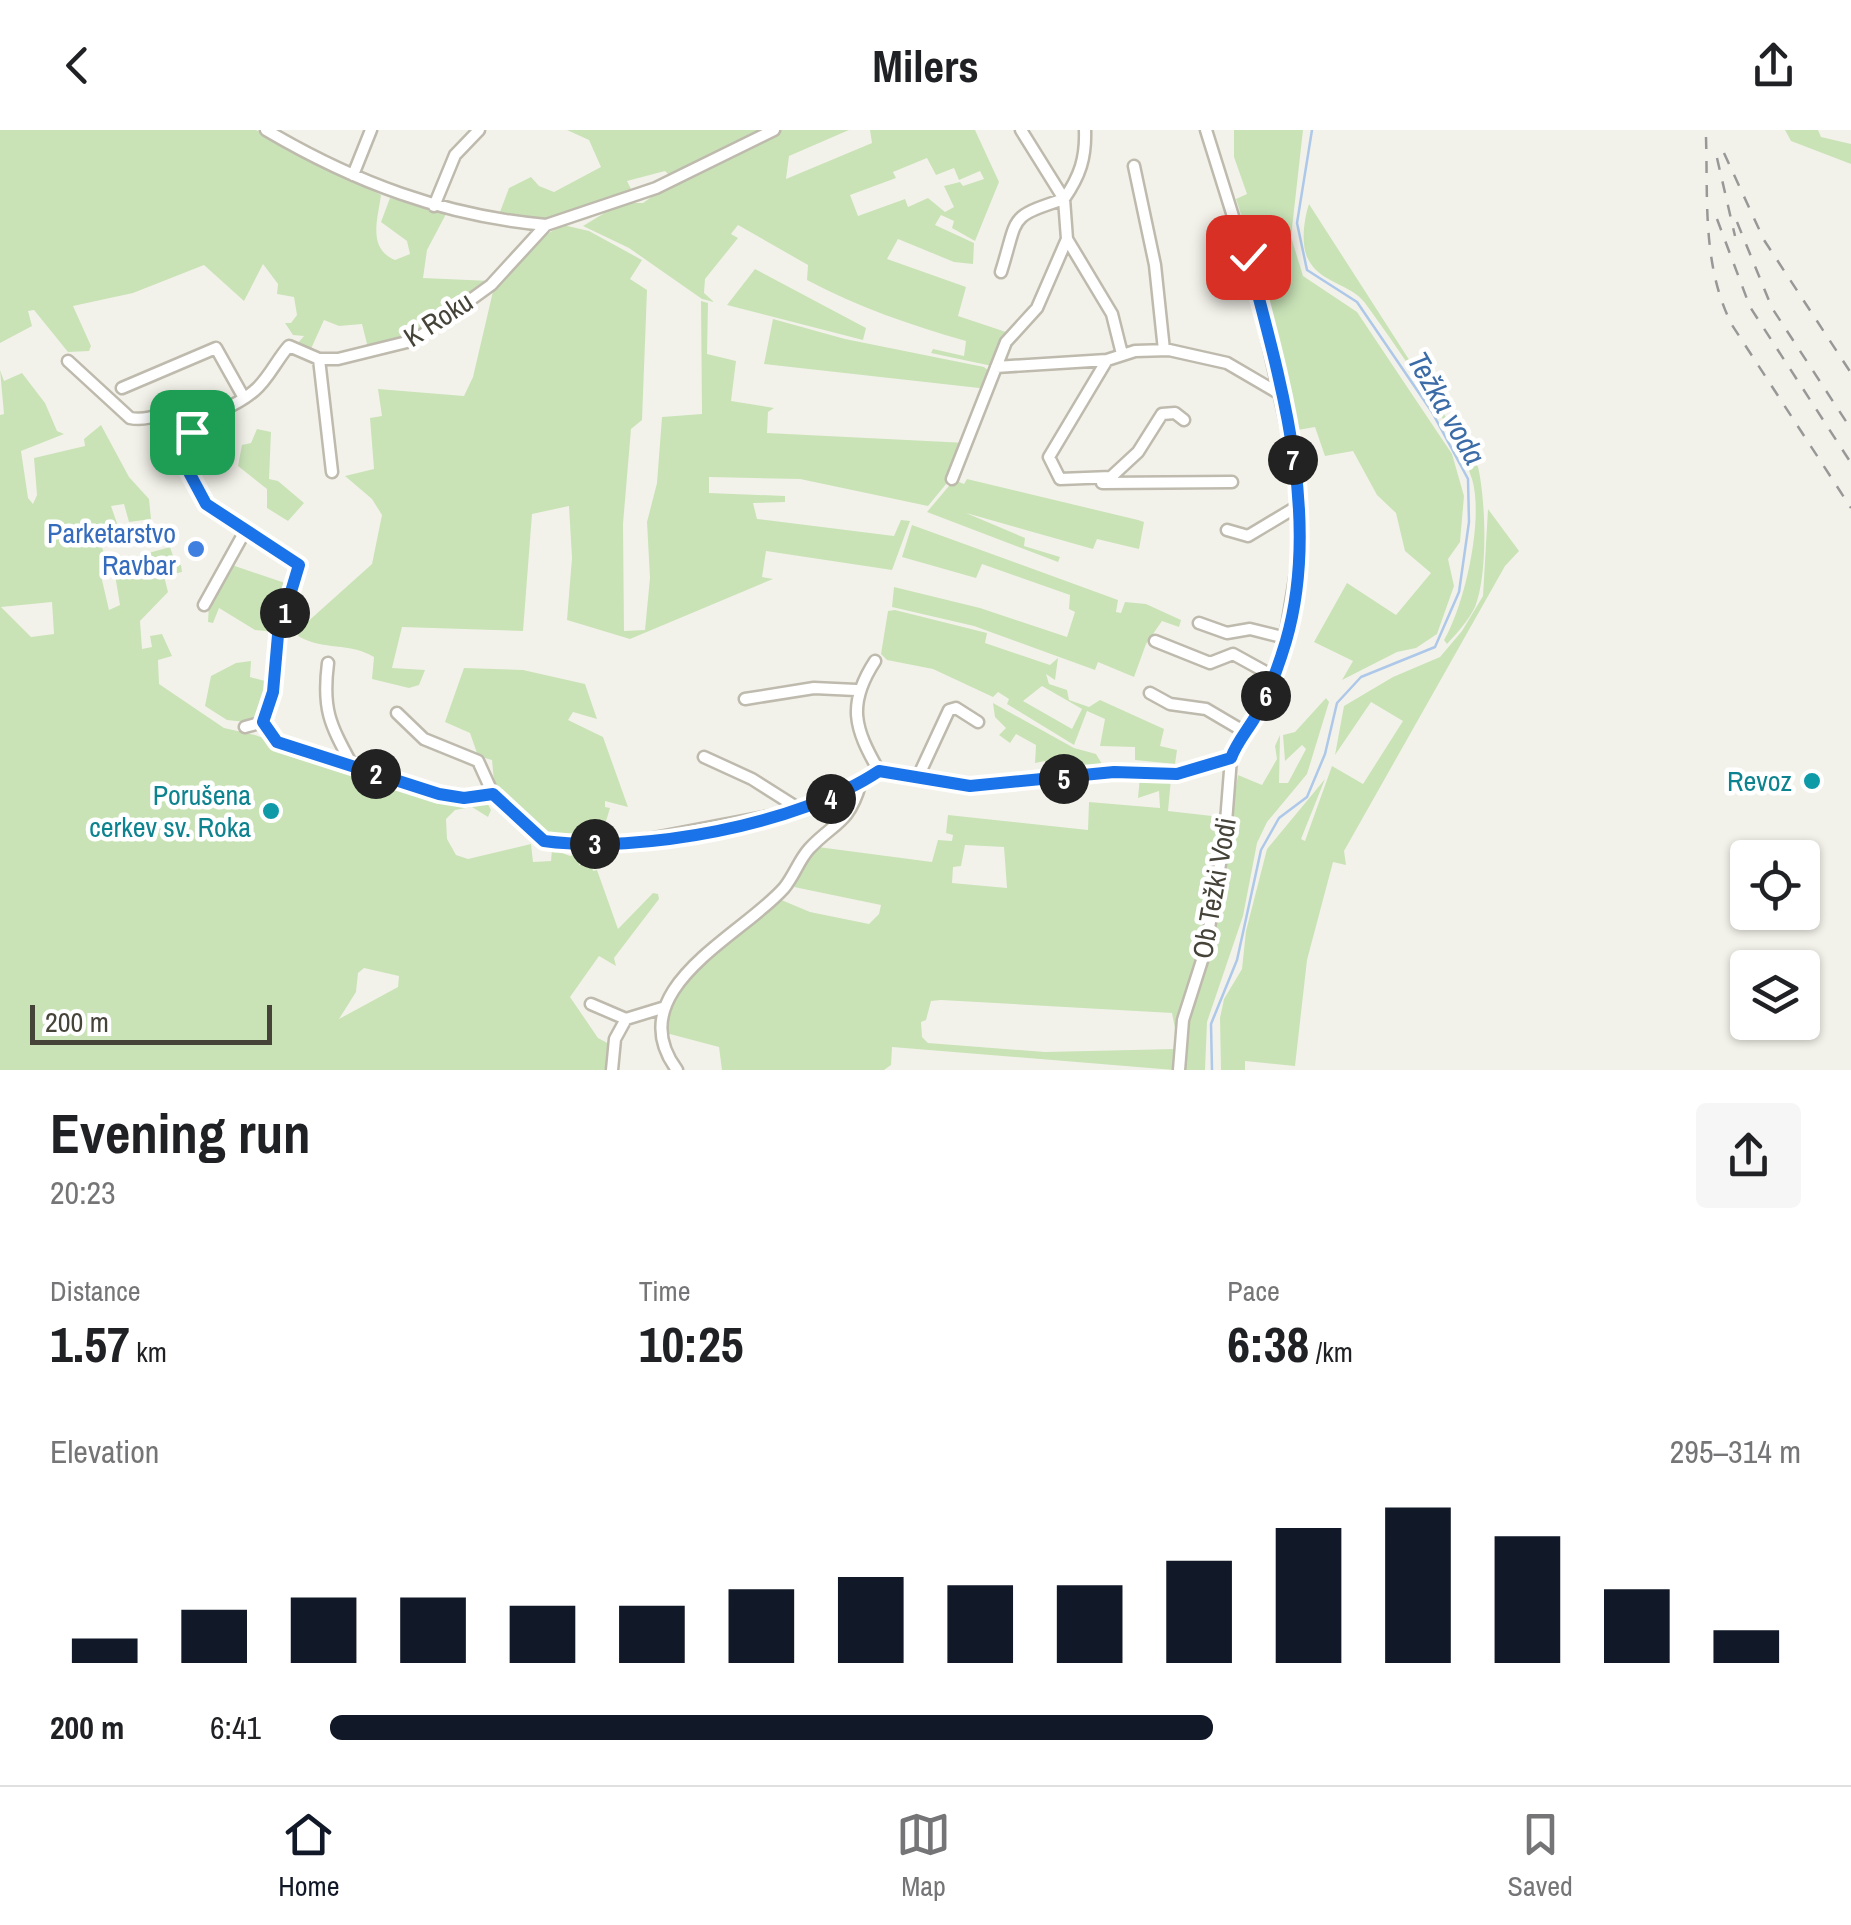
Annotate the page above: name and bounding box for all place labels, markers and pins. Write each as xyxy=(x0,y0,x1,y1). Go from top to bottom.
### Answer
pin xyxy=(1206,215,1291,300)
pin xyxy=(150,390,235,475)
pin: 7 xyxy=(1268,435,1318,485)
place label: Parketarstvo Ravbar xyxy=(47,514,176,584)
marker: Parketarstvo Ravbar xyxy=(185,538,207,560)
pin: 1 xyxy=(260,588,310,638)
pin: 6 xyxy=(1241,671,1291,721)
pin: 2 xyxy=(351,749,401,799)
pin: 5 xyxy=(1039,754,1089,804)
place label: Revoz xyxy=(1727,762,1792,800)
marker: Revoz xyxy=(1801,770,1823,792)
pin: 4 xyxy=(806,774,856,824)
place label: Porušena cerkev sv. Roka xyxy=(89,776,251,846)
marker: Porušena cerkev sv. Roka xyxy=(260,800,282,822)
pin: 3 xyxy=(570,819,620,869)

